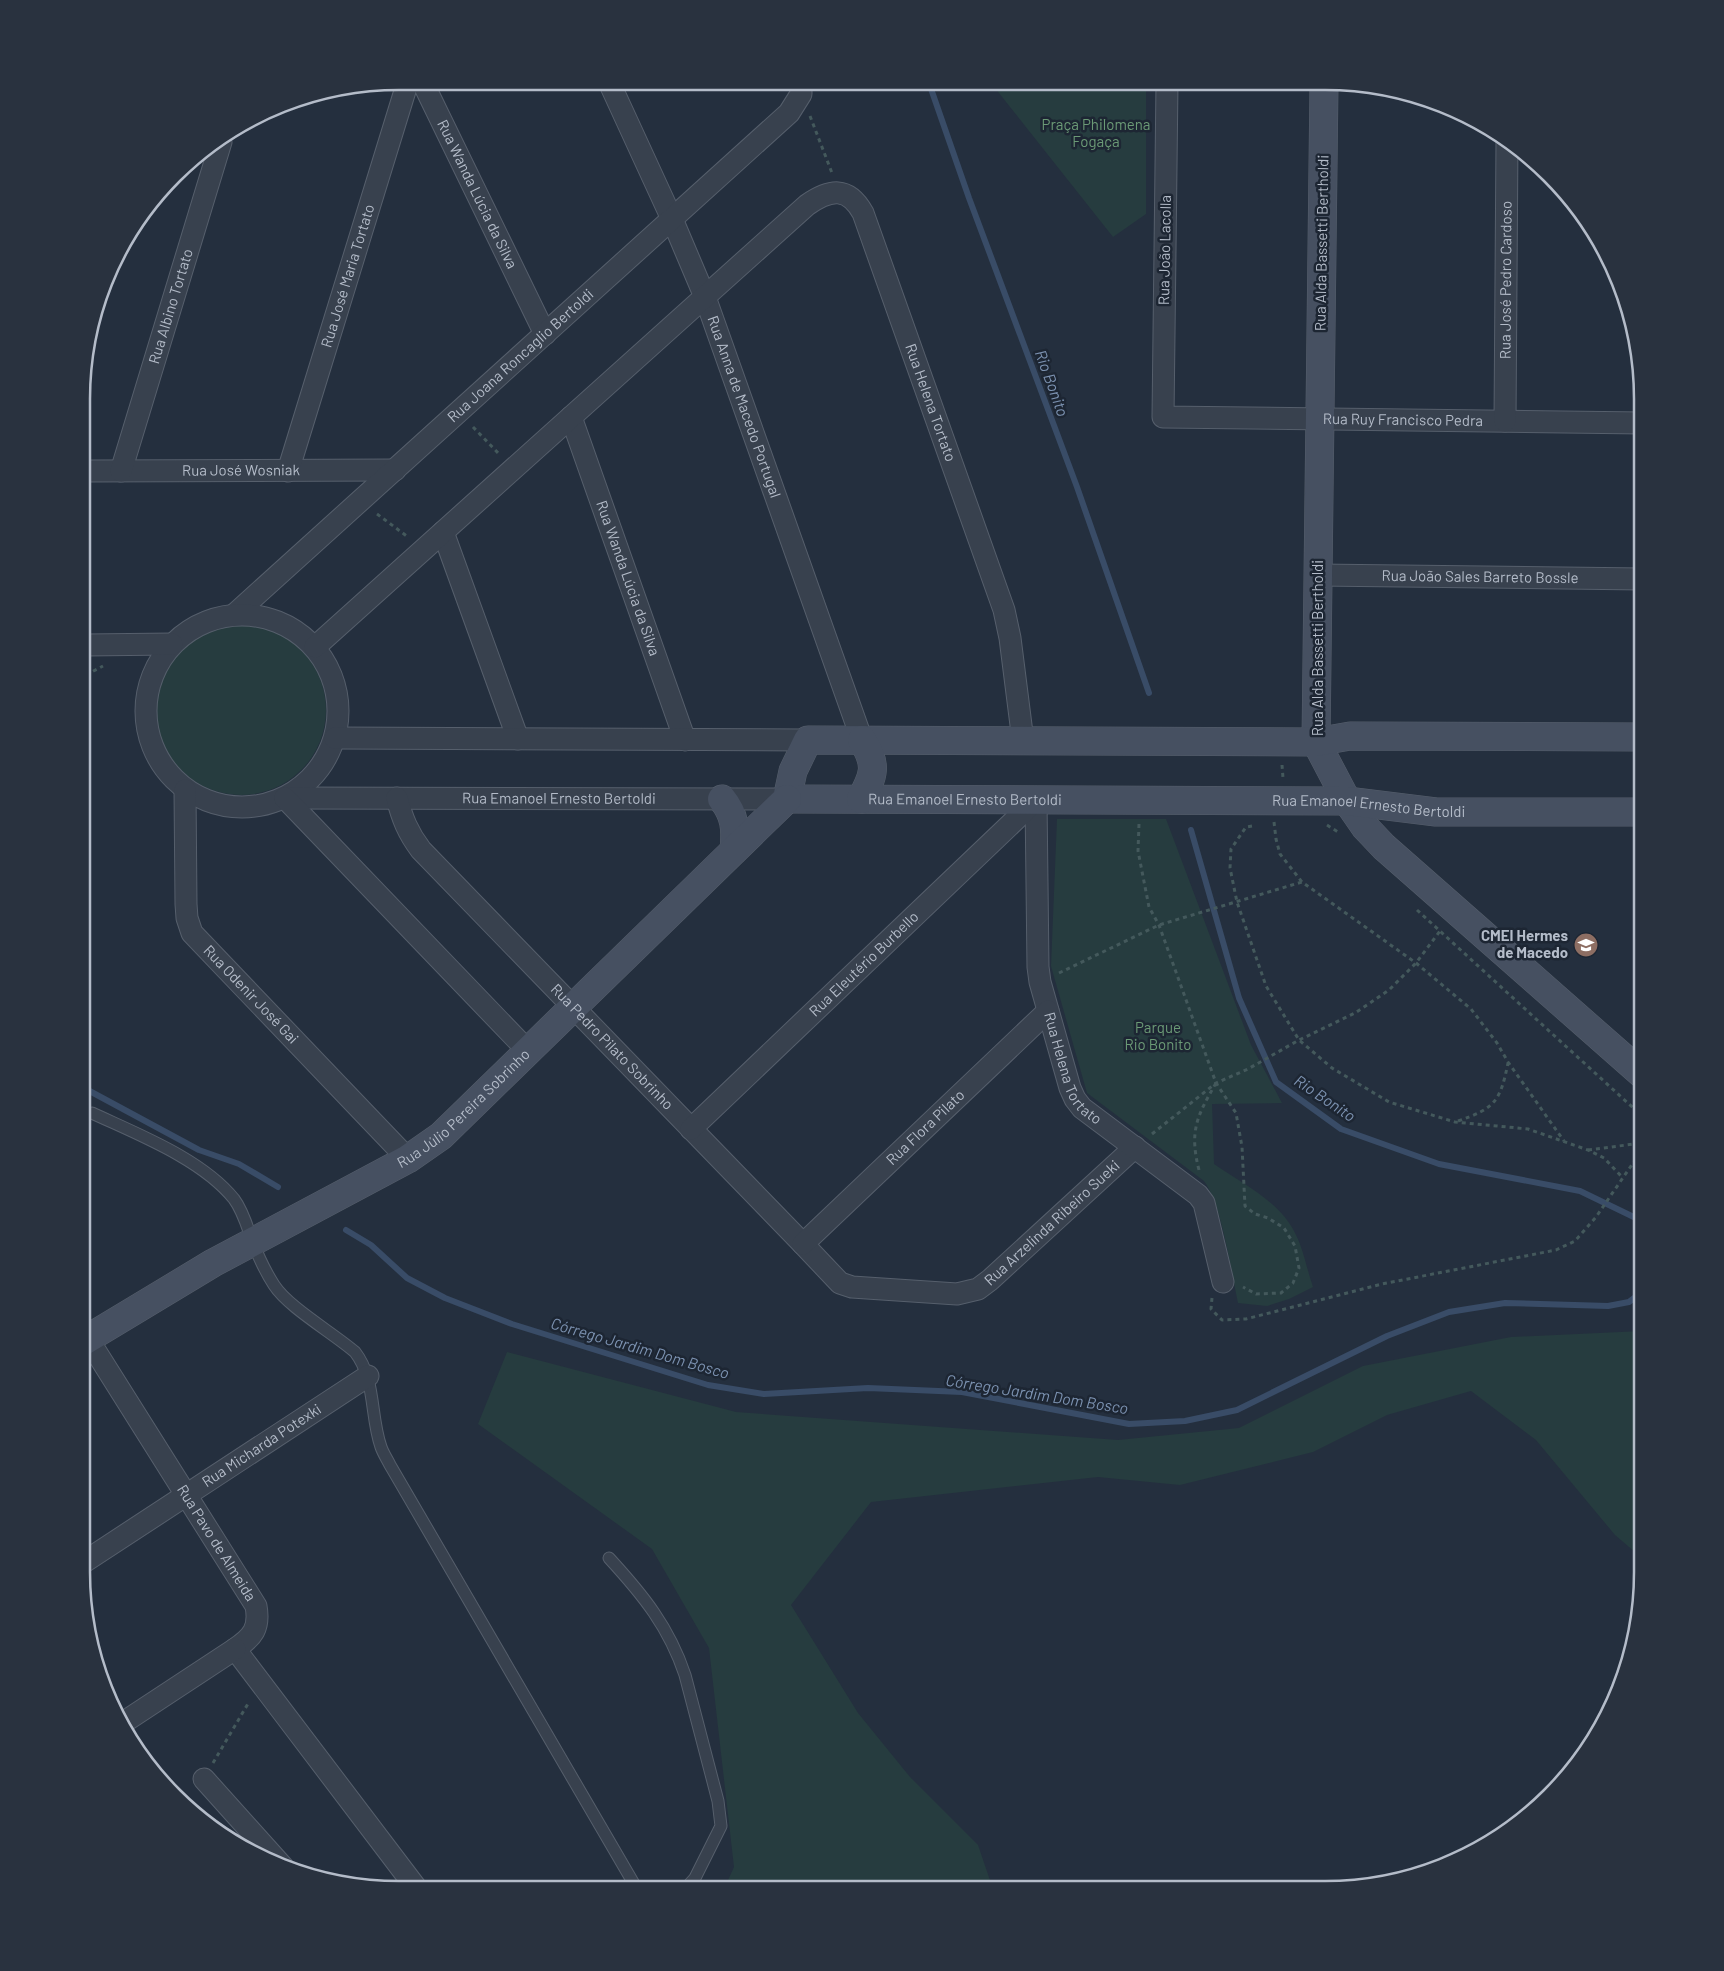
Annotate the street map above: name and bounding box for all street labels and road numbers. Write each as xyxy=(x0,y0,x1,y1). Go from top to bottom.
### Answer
street label: Rua Wanda Lúcia da Silva xyxy=(434,116,522,271)
street label: Rua Alda Bassetti Bertholdi xyxy=(1310,155,1332,331)
street label: Rua João Lacolla xyxy=(1154,195,1174,305)
street label: Rua José Pedro Cardoso xyxy=(1495,201,1515,359)
street label: Rua José Maria Tortato xyxy=(316,202,378,350)
street label: Rua Albino Tortato xyxy=(144,246,196,366)
street label: Rua Joana Roncaglio Bertoldi xyxy=(443,284,597,426)
street label: Rua Anna de Macedo Portugal xyxy=(704,313,785,500)
street label: Rua Helena Tortato xyxy=(902,341,961,464)
street label: Rua Ruy Francisco Pedra xyxy=(1323,409,1483,429)
street label: Rua José Wosniak xyxy=(182,460,300,479)
street label: Rua Wanda Lúcia da Silva xyxy=(593,498,665,658)
street label: Rua Alda Bassetti Bertholdi xyxy=(1308,560,1326,736)
street label: Rua João Sales Barreto Bossle xyxy=(1381,566,1579,586)
street label: Rua Emanoel Ernesto Bertoldi xyxy=(462,788,656,807)
street label: Rua Emanoel Ernesto Bertoldi xyxy=(868,789,1062,808)
street label: Rua Emanoel Ernesto Bertoldi xyxy=(1272,791,1465,820)
street label: Rua Eleutério Burbello xyxy=(805,907,922,1020)
street label: Rua Odenir José Gai xyxy=(200,941,303,1047)
street label: Rua Pedro Pilato Sobrinho xyxy=(548,980,678,1113)
street label: Rua Helena Tortato xyxy=(1041,1010,1106,1128)
street label: Rua Júlio Pereira Sobrinho xyxy=(394,1045,533,1171)
street label: Rua Flora Pilato xyxy=(882,1085,968,1168)
street label: Rua Arzelinda Ribeiro Sueki xyxy=(980,1156,1123,1289)
street label: Rua Micharda Potexki xyxy=(198,1399,324,1490)
street label: Rua Pavo de Almeida xyxy=(174,1481,261,1604)

